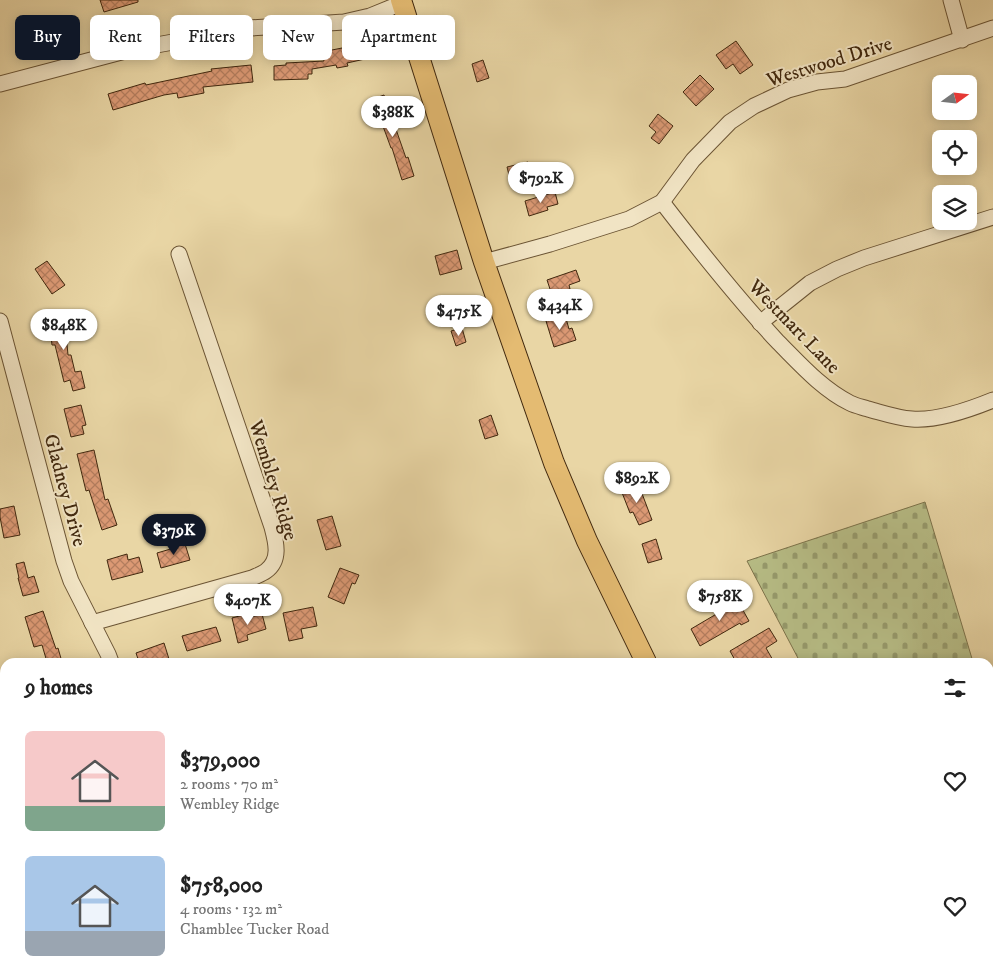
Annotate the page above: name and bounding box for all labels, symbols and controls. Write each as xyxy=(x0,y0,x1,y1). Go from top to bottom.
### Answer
chip: Buy xyxy=(15,15,80,60)
chip: Rent xyxy=(90,15,160,60)
chip: Filters xyxy=(170,15,253,60)
chip: New xyxy=(263,15,332,60)
chip: Apartment xyxy=(342,15,455,60)
street label: Westwood Drive xyxy=(763,32,895,94)
north arrow xyxy=(932,75,978,120)
map controls xyxy=(932,75,977,230)
pin: $388K xyxy=(358,96,428,138)
text: $388K xyxy=(372,102,414,122)
button: locate xyxy=(932,130,977,175)
pin: $792K xyxy=(506,162,576,204)
text: $792K xyxy=(519,168,563,188)
button: layers xyxy=(932,185,977,230)
street label: Westmart Lane xyxy=(742,274,845,380)
pin: $434K xyxy=(525,288,595,331)
pin: $475K xyxy=(424,294,494,337)
text: $434K xyxy=(538,295,582,315)
text: $475K xyxy=(437,301,481,321)
pin: $848K xyxy=(29,308,99,351)
text: $848K xyxy=(41,315,87,335)
street label: Wembley Ridge xyxy=(242,416,303,544)
street label: Gladney Drive xyxy=(38,431,92,549)
pin: $892K xyxy=(602,462,672,504)
text: $892K xyxy=(615,468,659,488)
pin: $379K xyxy=(139,514,209,556)
text: $379K xyxy=(153,520,195,540)
pin: $758K xyxy=(685,580,755,622)
pin: $407K xyxy=(213,584,283,626)
text: $758K xyxy=(698,586,742,606)
text: $407K xyxy=(225,590,271,610)
icon: filters xyxy=(941,674,969,702)
text: 9 homes xyxy=(25,675,93,701)
text: $379,000 xyxy=(180,748,260,774)
icon: home xyxy=(65,751,125,811)
icon: heart xyxy=(941,767,969,795)
text: 2 rooms · 70 m² xyxy=(180,774,278,794)
text: Wembley Ridge xyxy=(180,794,279,814)
text: $758,000 xyxy=(180,873,263,899)
icon: home xyxy=(65,876,125,936)
icon: heart xyxy=(941,892,969,920)
text: 4 rooms · 132 m² xyxy=(180,899,282,919)
text: Chamblee Tucker Road xyxy=(180,919,329,939)

